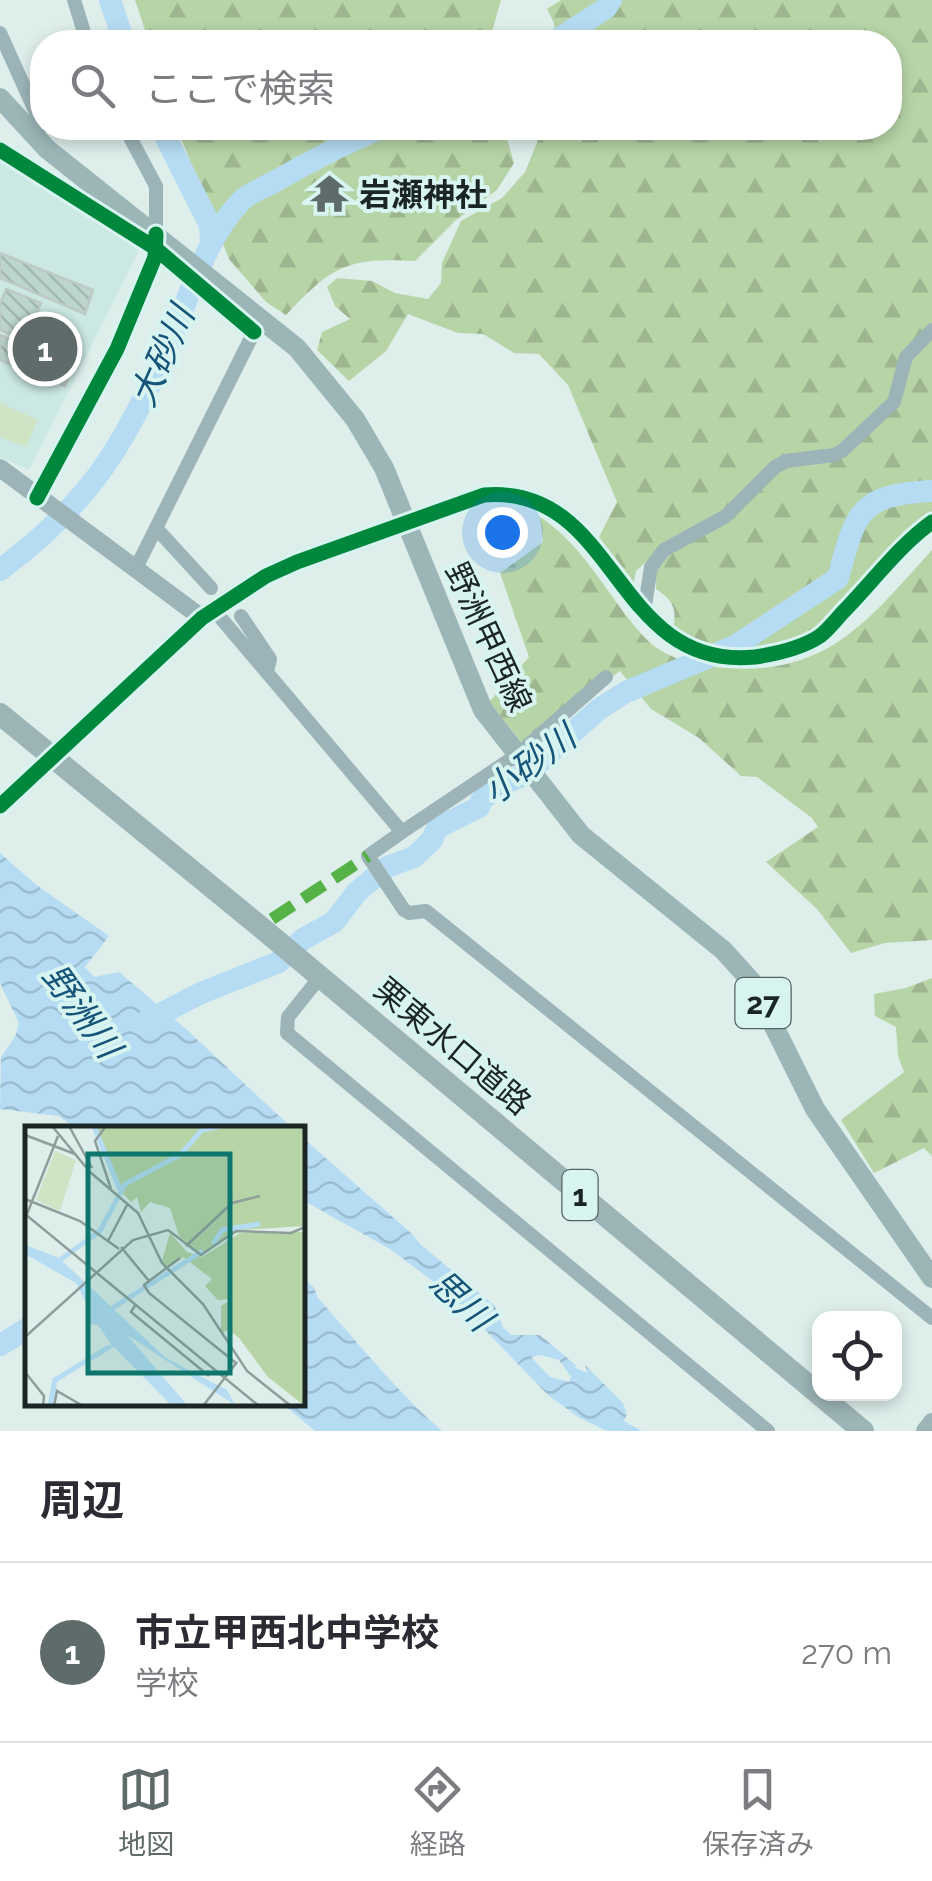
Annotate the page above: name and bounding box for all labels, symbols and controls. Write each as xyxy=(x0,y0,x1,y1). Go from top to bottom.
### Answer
search box xyxy=(30,30,902,140)
icon: search xyxy=(65,58,120,113)
text: ここで検索 xyxy=(145,66,335,111)
temple icon: 岩瀬神社 xyxy=(308,173,350,215)
place label: 岩瀬神社 xyxy=(359,176,487,213)
water label: 大砂川 xyxy=(122,296,204,412)
pin: 1 xyxy=(12,312,78,386)
your location xyxy=(477,507,528,558)
street label: 野洲甲西線 xyxy=(438,557,540,717)
water label: 小砂川 xyxy=(475,714,586,812)
water label: 野洲川 xyxy=(35,956,132,1069)
street label: 栗東水口道路 xyxy=(368,970,538,1122)
road number: 27 xyxy=(736,978,790,1028)
inset map xyxy=(25,1126,305,1406)
road number: 1 xyxy=(562,1170,598,1220)
water label: 思川 xyxy=(421,1261,503,1342)
map controls xyxy=(812,1311,902,1401)
button: locate xyxy=(812,1311,902,1401)
text: 周辺 xyxy=(40,1476,124,1525)
text: 市立甲西北中学校 xyxy=(135,1610,439,1655)
text: 1 xyxy=(65,1634,80,1671)
text: 270 m xyxy=(801,1634,892,1671)
text: 学校 xyxy=(135,1664,199,1701)
tab: 地図 xyxy=(118,1762,174,1862)
tab: 経路 xyxy=(410,1762,466,1862)
tab: 保存済み xyxy=(702,1762,814,1862)

